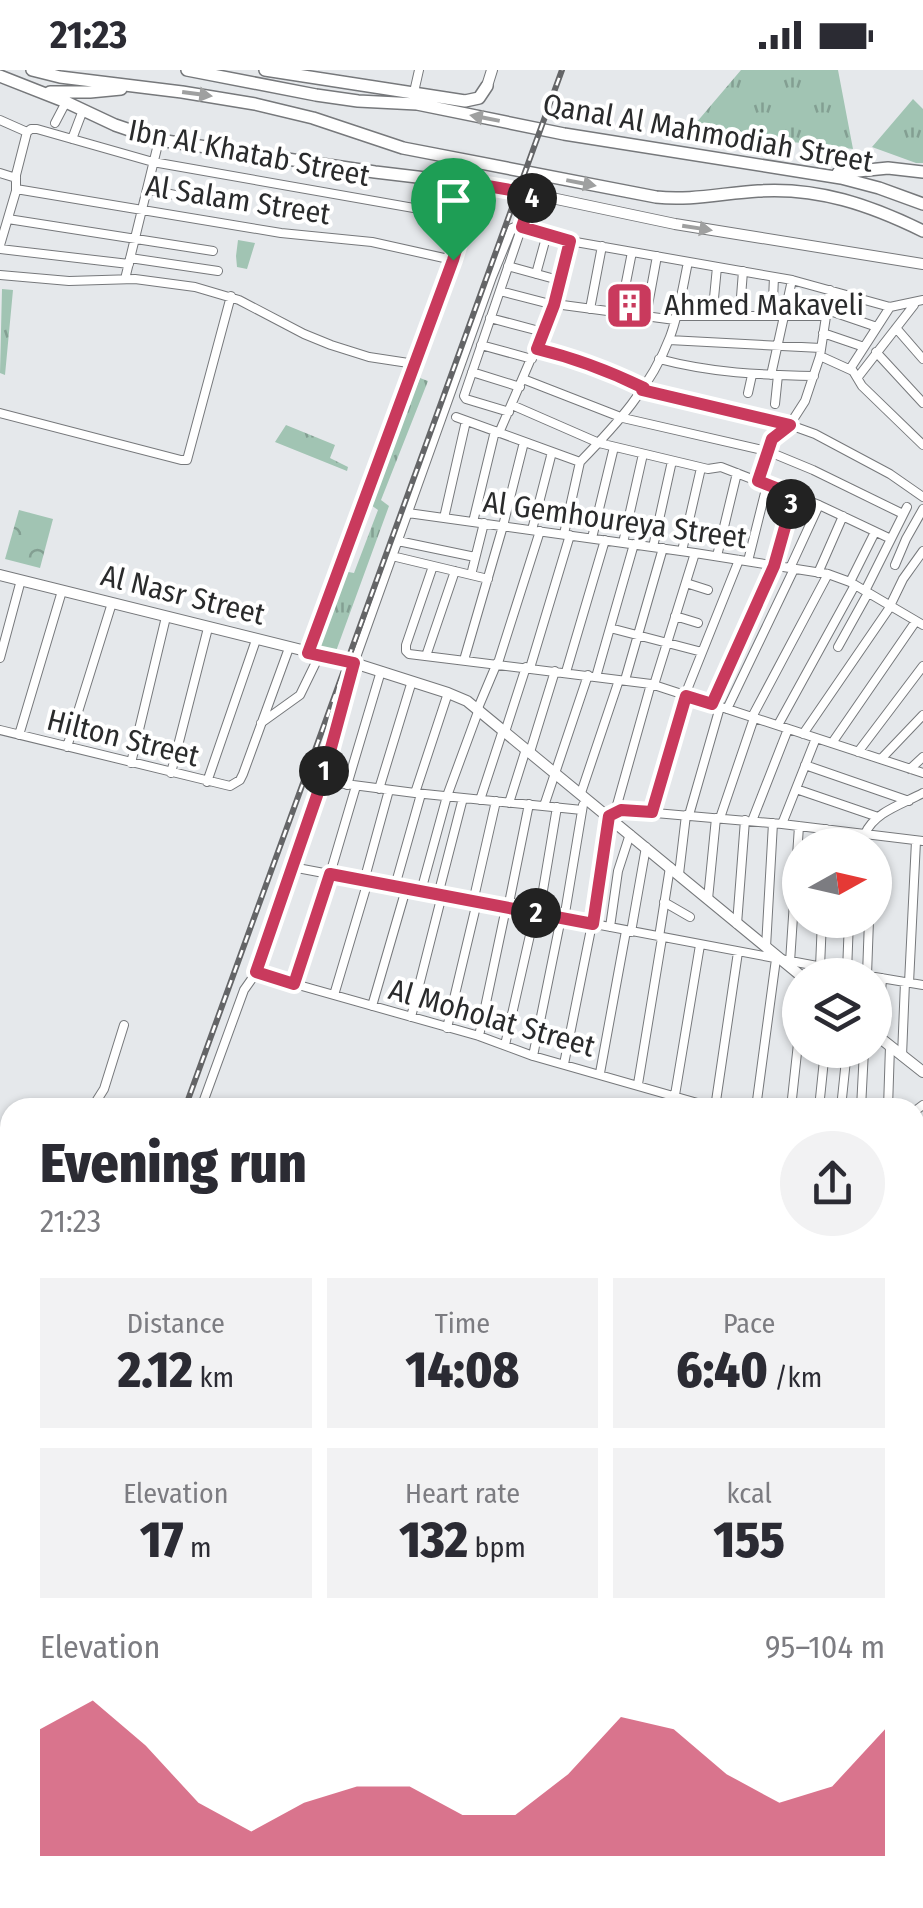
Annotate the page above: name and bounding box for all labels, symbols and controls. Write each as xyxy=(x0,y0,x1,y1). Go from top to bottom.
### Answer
text: 21:23 xyxy=(50,12,127,58)
street label: Qanal Al Mahmodiah Street xyxy=(540,86,876,180)
one-way arrow xyxy=(182,87,214,102)
one-way arrow xyxy=(469,110,500,125)
street label: Ibn Al Khatab Street xyxy=(125,112,373,194)
pin xyxy=(411,158,496,261)
street label: Al Salam Street xyxy=(143,168,333,232)
icon: arrive xyxy=(426,173,481,228)
pin: 4 xyxy=(507,173,557,223)
one-way arrow xyxy=(566,176,598,191)
text: 4 xyxy=(525,181,539,214)
one-way arrow xyxy=(682,221,714,236)
building icon: Ahmed Makaveli xyxy=(603,279,655,331)
place label: Ahmed Makaveli xyxy=(664,287,864,323)
pin: 3 xyxy=(766,479,816,529)
street label: Al Gemhoureya Street xyxy=(481,484,749,556)
text: 3 xyxy=(784,487,798,520)
street label: Al Nasr Street xyxy=(97,557,269,633)
street label: Hilton Street xyxy=(43,702,203,774)
pin: 1 xyxy=(299,746,349,796)
text: 1 xyxy=(318,754,330,787)
north arrow xyxy=(782,828,892,938)
map controls xyxy=(782,828,892,1068)
pin: 2 xyxy=(511,888,561,938)
text: 2 xyxy=(530,896,542,929)
button: layers xyxy=(782,958,892,1068)
street label: Al Moholat Street xyxy=(385,971,599,1065)
text: Evening run xyxy=(40,1131,307,1197)
button: share xyxy=(780,1131,885,1236)
text: 21:23 xyxy=(40,1202,101,1240)
text: Distance xyxy=(127,1307,225,1340)
text: Time xyxy=(435,1307,490,1340)
text: Pace xyxy=(723,1307,775,1340)
text: 2.12 xyxy=(118,1340,193,1400)
text: 14:08 xyxy=(406,1340,519,1400)
text: 6:40 xyxy=(676,1340,768,1400)
text: km xyxy=(193,1361,234,1394)
text: /km xyxy=(768,1361,822,1394)
text: Elevation xyxy=(123,1477,229,1510)
text: Heart rate xyxy=(405,1477,520,1510)
text: kcal xyxy=(726,1477,772,1510)
text: 17 xyxy=(140,1510,183,1570)
text: 132 xyxy=(399,1510,468,1570)
text: 155 xyxy=(713,1510,785,1570)
text: m xyxy=(183,1531,212,1564)
text: bpm xyxy=(468,1531,526,1564)
text: Elevation xyxy=(40,1628,160,1666)
text: 95–104 m xyxy=(765,1628,885,1666)

